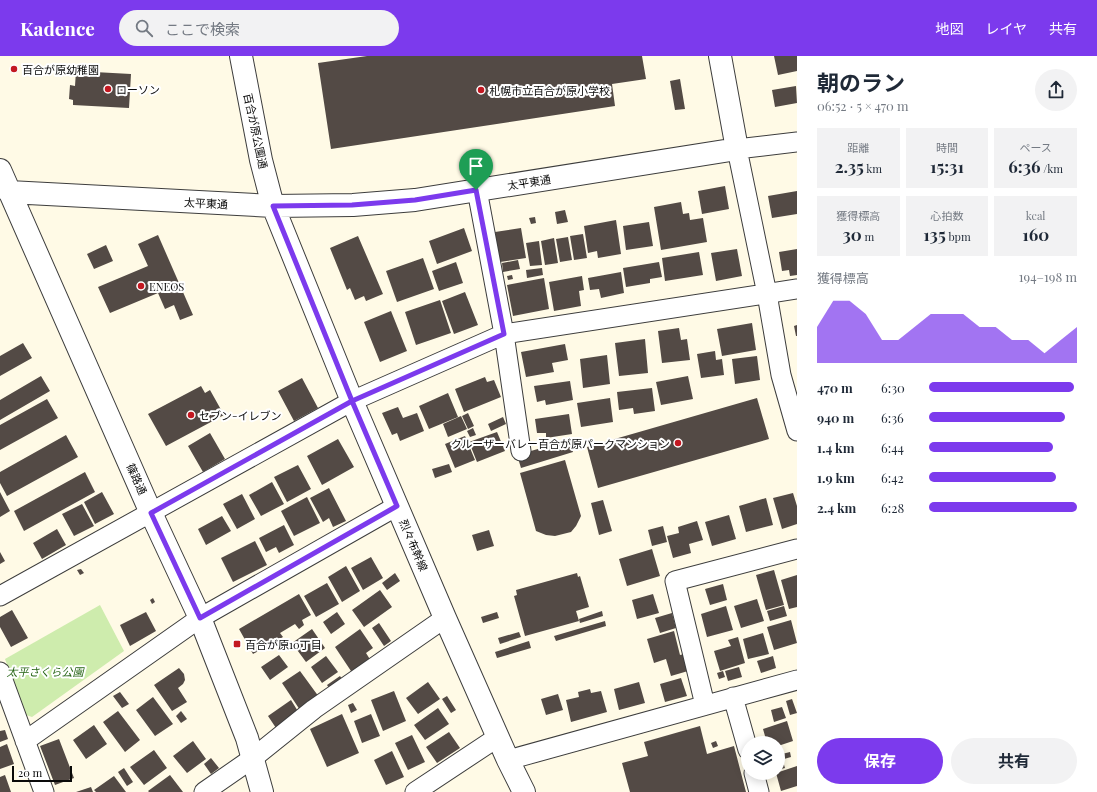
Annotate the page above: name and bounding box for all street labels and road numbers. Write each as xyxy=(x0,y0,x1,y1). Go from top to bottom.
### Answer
street label: 百合が原公園通 xyxy=(241,92,271,170)
street label: 太平東通 xyxy=(506,171,552,193)
street label: 太平東通 xyxy=(184,194,228,212)
street label: 篠路通 xyxy=(123,461,151,497)
street label: 烈々布幹線 xyxy=(396,517,432,573)

